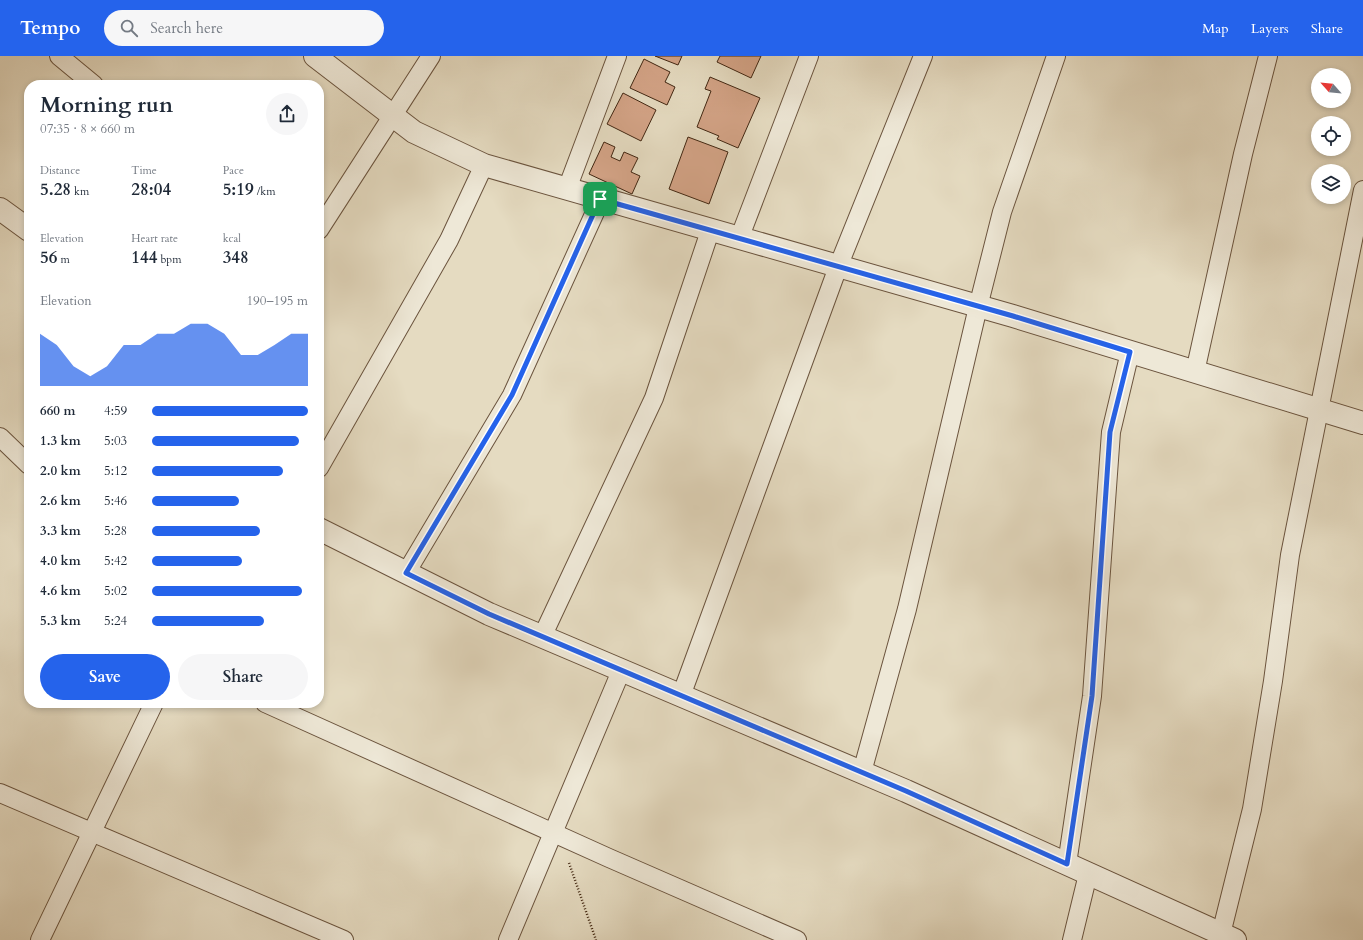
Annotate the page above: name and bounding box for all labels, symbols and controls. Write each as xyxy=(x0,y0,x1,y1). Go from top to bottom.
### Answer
search box xyxy=(104,10,384,46)
text: Tempo xyxy=(20,15,80,41)
icon: search xyxy=(118,17,140,39)
text: Search here xyxy=(150,18,223,38)
text: Map xyxy=(1202,19,1229,38)
text: Layers xyxy=(1251,19,1289,38)
text: Share xyxy=(1311,19,1343,38)
north arrow xyxy=(1311,68,1351,108)
map controls xyxy=(1311,68,1351,204)
text: Morning run xyxy=(40,90,173,120)
button: share xyxy=(266,93,308,135)
button: locate xyxy=(1311,116,1351,156)
text: 07:35 · 8 × 660 m xyxy=(40,120,135,138)
text: Distance xyxy=(40,163,80,178)
text: Time xyxy=(131,163,157,178)
text: Pace xyxy=(223,163,244,178)
button: layers xyxy=(1311,164,1351,204)
text: 5.28 xyxy=(40,178,71,201)
text: 28:04 xyxy=(131,178,171,201)
text: 5:19 xyxy=(223,178,254,201)
pin xyxy=(583,182,617,216)
text: km xyxy=(71,184,89,199)
text: /km xyxy=(254,184,275,199)
icon: arrive xyxy=(589,188,611,210)
text: Elevation xyxy=(40,231,84,246)
text: Heart rate xyxy=(131,231,178,246)
text: kcal xyxy=(223,231,241,246)
text: 56 xyxy=(40,246,57,269)
text: 144 xyxy=(131,246,157,269)
text: 348 xyxy=(223,246,249,269)
text: m xyxy=(57,252,70,267)
text: bpm xyxy=(157,252,181,267)
text: Elevation xyxy=(40,292,92,310)
text: 190–195 m xyxy=(246,292,308,310)
text: 660 m xyxy=(40,402,75,420)
text: 4:59 xyxy=(104,402,127,420)
text: 1.3 km xyxy=(40,432,81,450)
text: 5:03 xyxy=(104,432,127,450)
text: 2.0 km xyxy=(40,462,81,480)
text: 5:12 xyxy=(104,462,127,480)
text: 2.6 km xyxy=(40,492,81,510)
text: 5:46 xyxy=(104,492,127,510)
text: 3.3 km xyxy=(40,522,81,540)
text: 5:28 xyxy=(104,522,127,540)
text: 4.0 km xyxy=(40,552,81,570)
text: 5:42 xyxy=(104,552,127,570)
text: 4.6 km xyxy=(40,582,81,600)
text: 5:02 xyxy=(104,582,127,600)
text: 5.3 km xyxy=(40,612,81,630)
text: 5:24 xyxy=(104,612,127,630)
button: Save xyxy=(40,654,170,700)
button: Share xyxy=(178,654,308,700)

